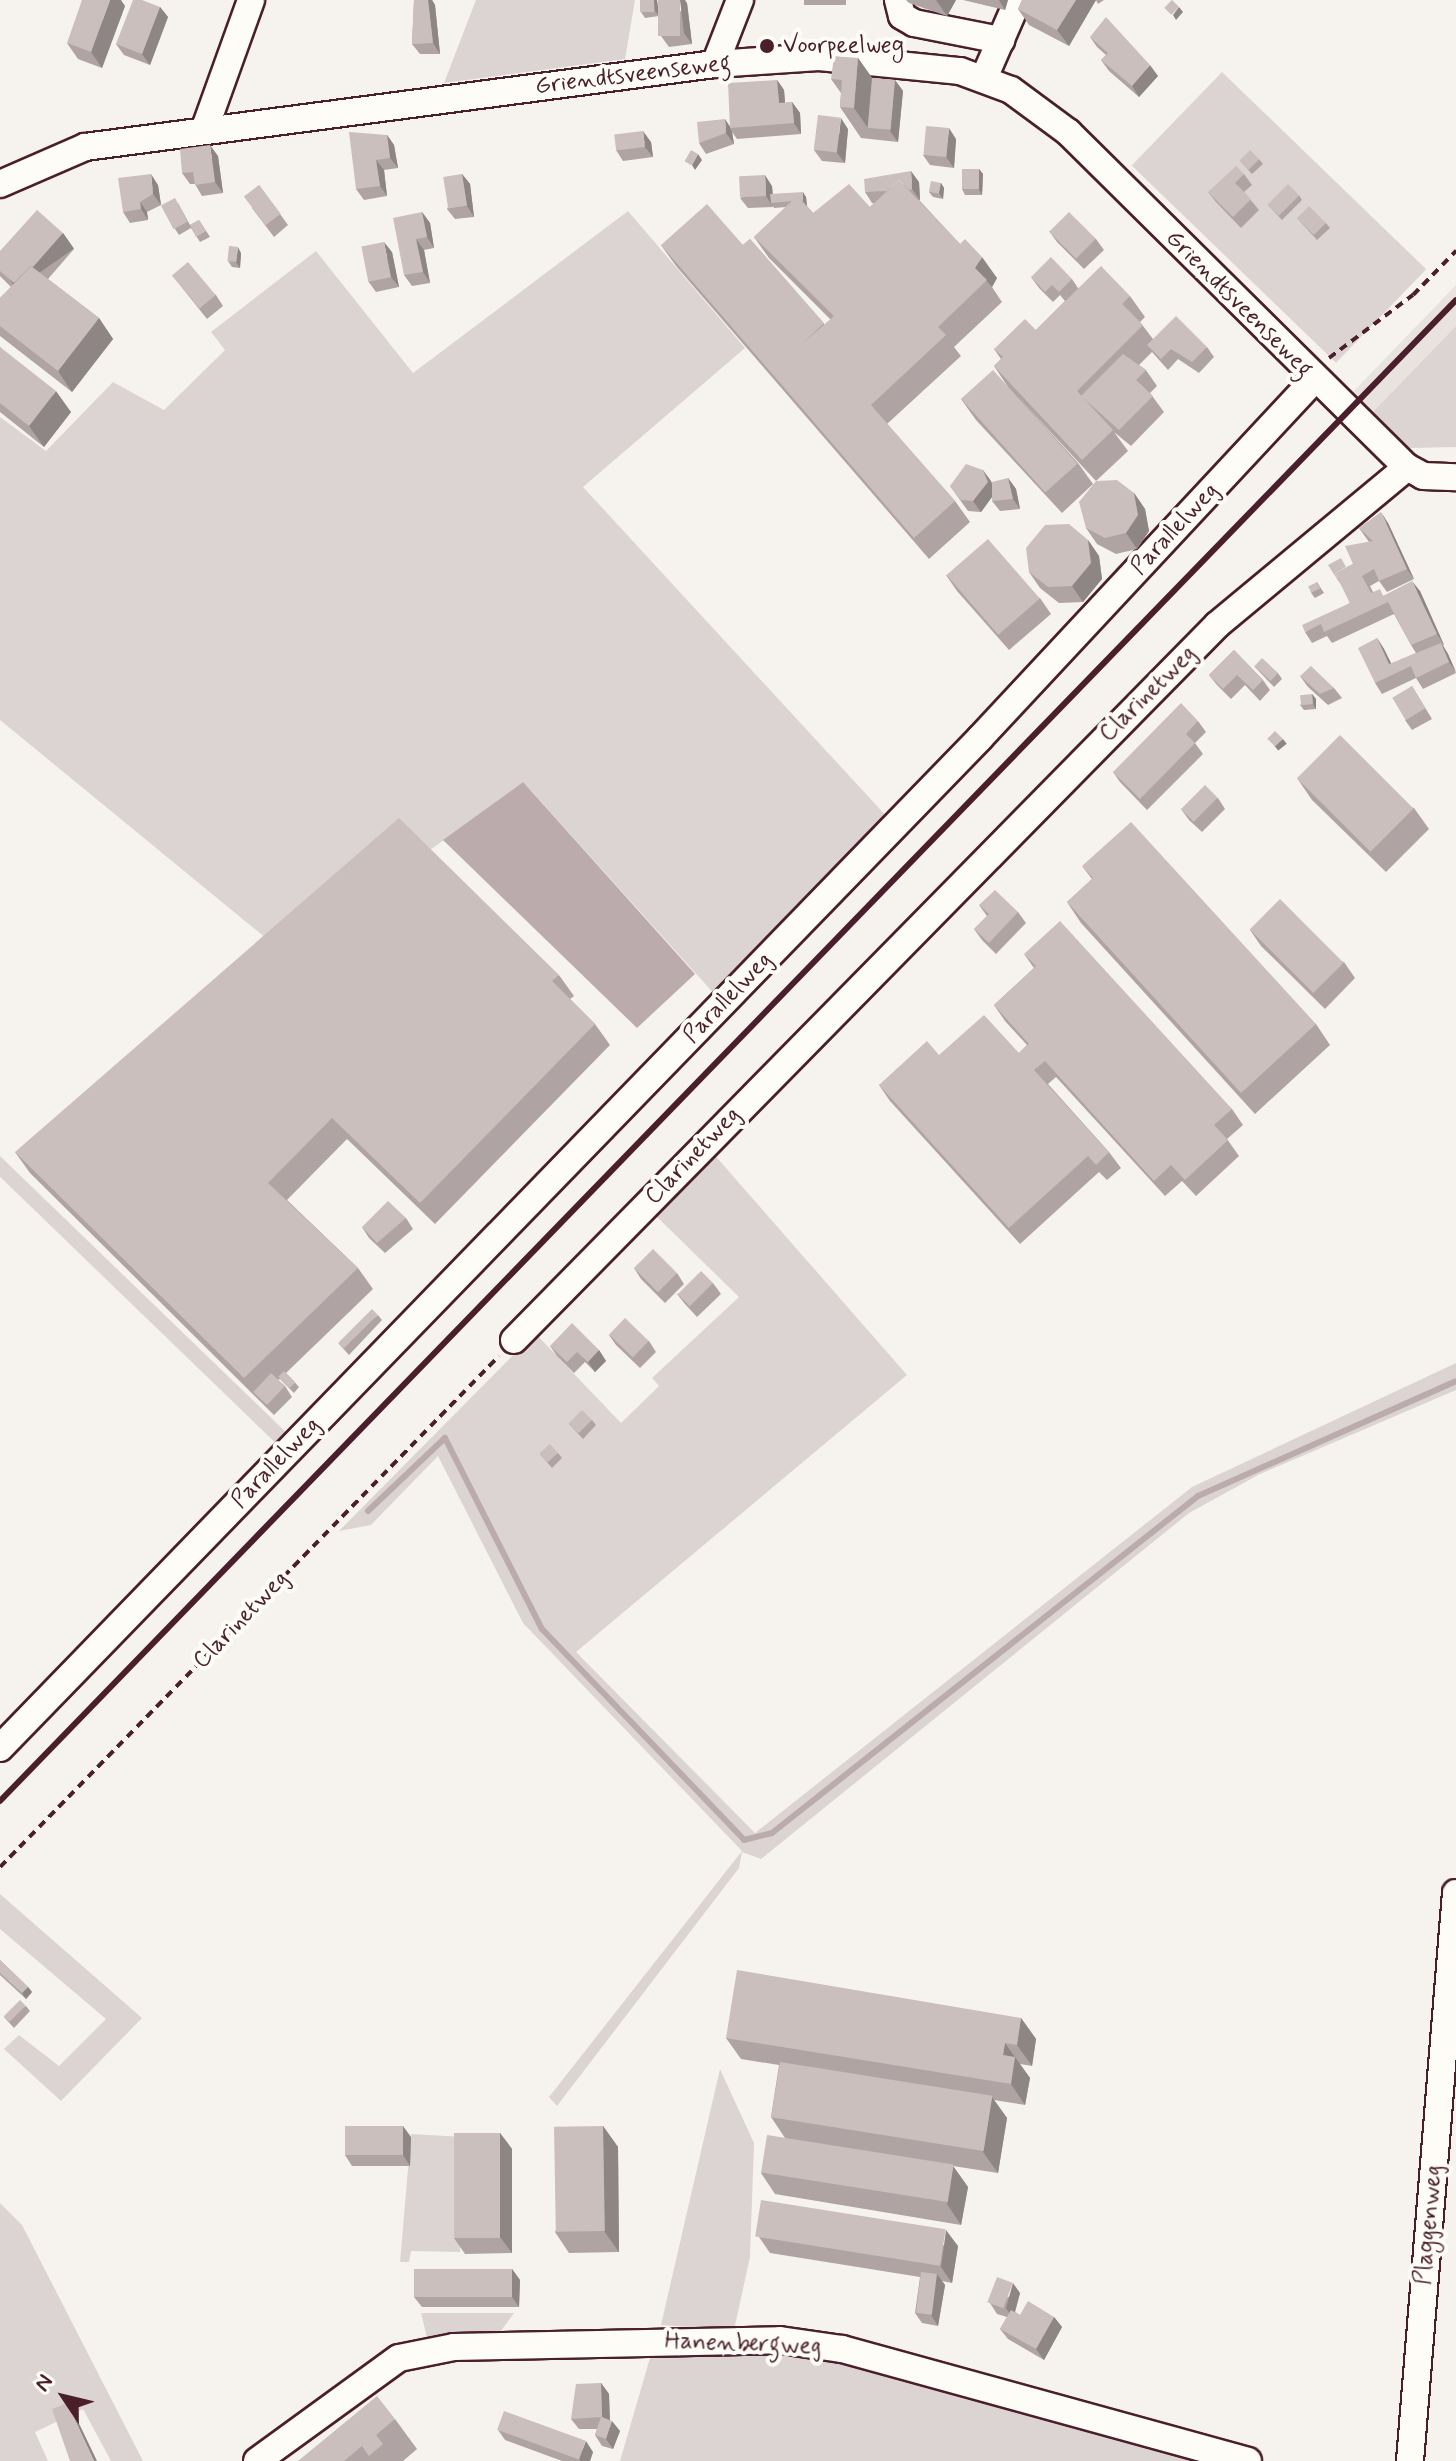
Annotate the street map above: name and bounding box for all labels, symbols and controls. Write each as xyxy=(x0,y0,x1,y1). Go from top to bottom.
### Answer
place label: Voorpeelweg xyxy=(783,32,904,60)
marker: Voorpeelweg xyxy=(758,37,776,55)
street label: Griendtsveenseweg xyxy=(534,49,732,101)
street label: Griendtsveenseweg xyxy=(1159,224,1319,384)
street label: Parallelweg xyxy=(1125,477,1225,581)
street label: Clarinetweg xyxy=(1094,640,1202,748)
street label: Parallelweg xyxy=(677,946,779,1050)
street label: Clarinetweg xyxy=(639,1101,747,1211)
street label: Parallelweg xyxy=(225,1411,327,1515)
street label: Clarinetweg xyxy=(187,1565,295,1675)
street label: Plaggenweg xyxy=(1409,2164,1449,2286)
street label: Hanenbergweg xyxy=(664,2327,822,2361)
north arrow xyxy=(24,2357,104,2437)
text: N xyxy=(29,2369,60,2397)

